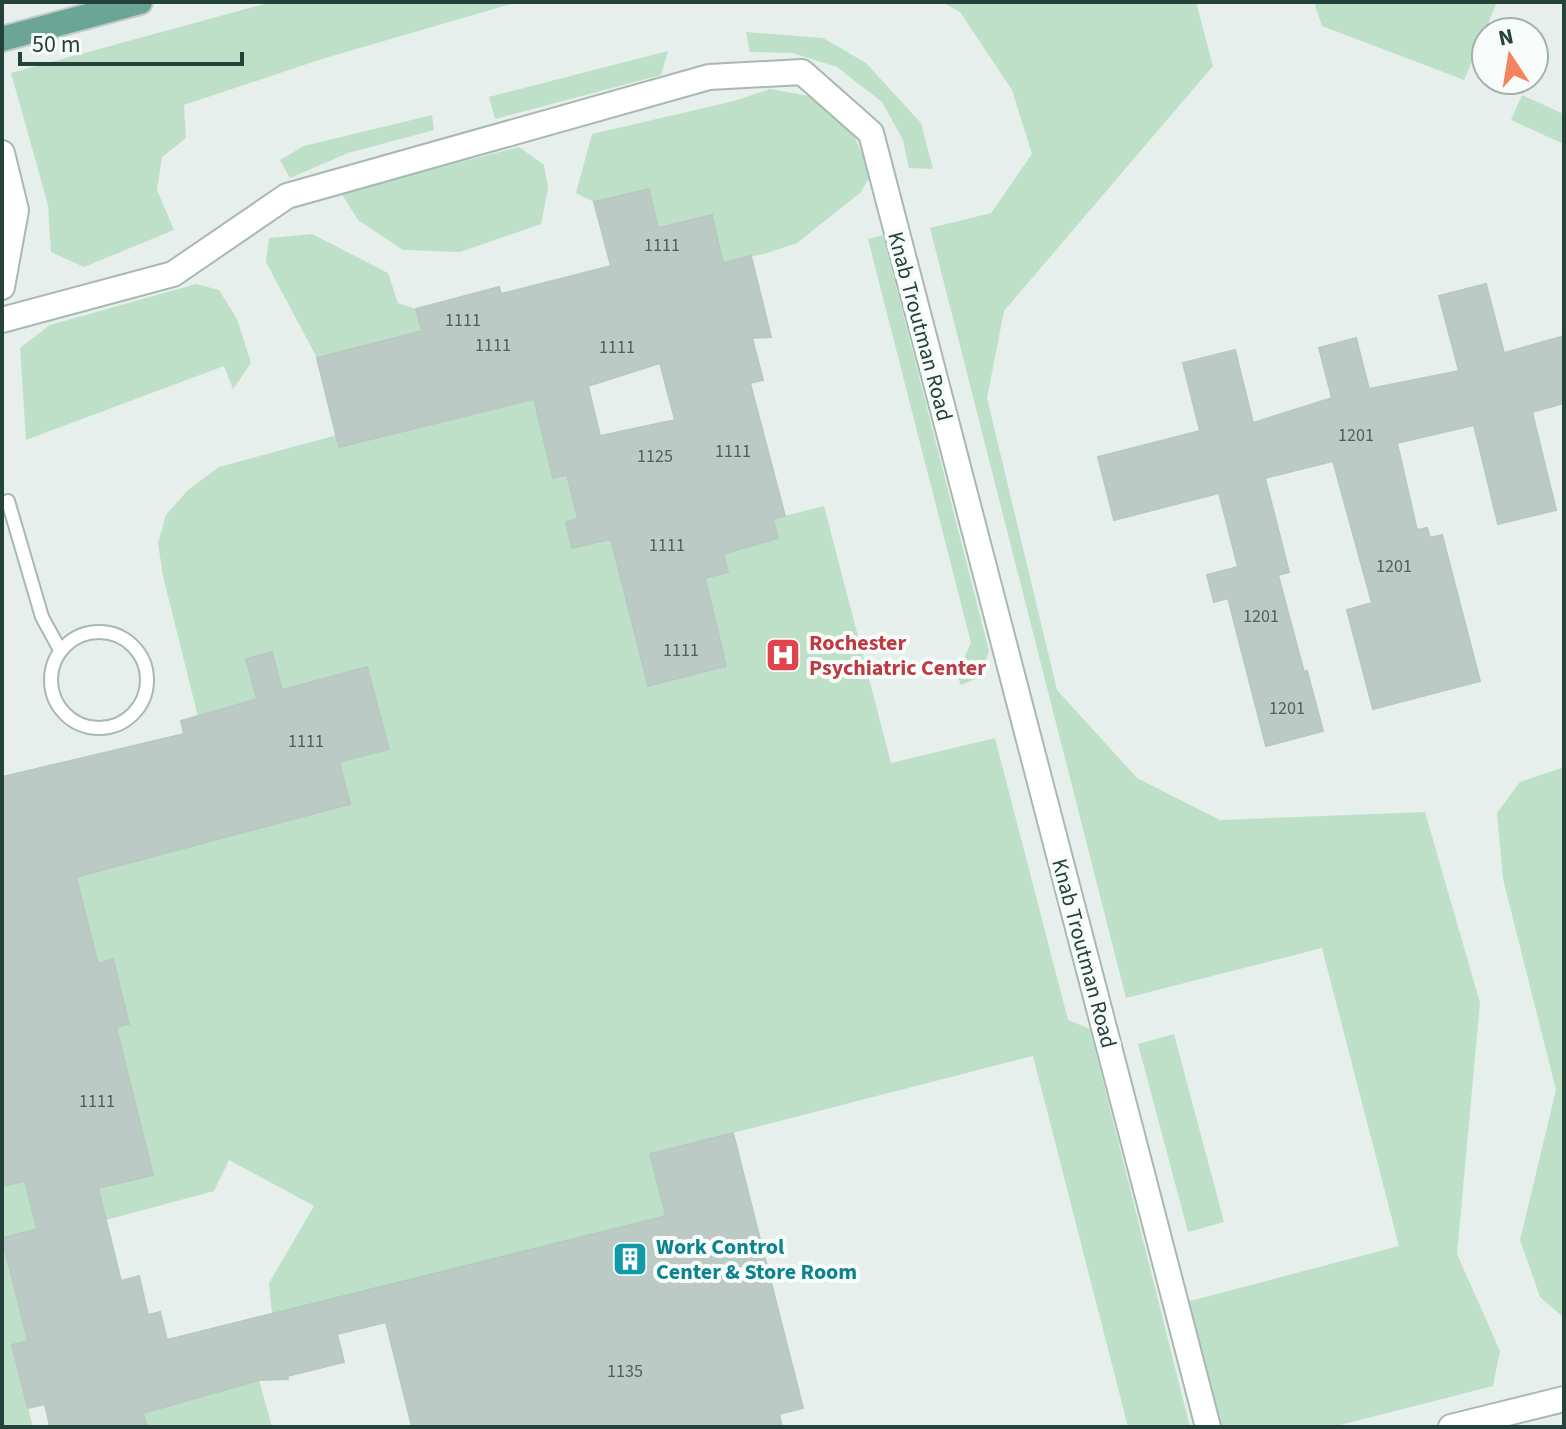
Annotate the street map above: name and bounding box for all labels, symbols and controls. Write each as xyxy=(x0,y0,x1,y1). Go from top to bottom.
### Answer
scale bar xyxy=(20,16,242,66)
north arrow xyxy=(1470,16,1550,96)
text: N xyxy=(1496,20,1517,55)
text: 50 m xyxy=(32,27,81,62)
street label: Knab Troutman Road xyxy=(879,228,961,425)
house number: 1111 xyxy=(644,233,680,258)
house number: 1111 xyxy=(445,308,481,333)
house number: 1111 xyxy=(475,333,511,358)
house number: 1111 xyxy=(599,335,635,360)
house number: 1201 xyxy=(1338,423,1374,448)
house number: 1111 xyxy=(715,439,751,464)
house number: 1125 xyxy=(637,444,673,469)
house number: 1111 xyxy=(649,533,685,558)
house number: 1201 xyxy=(1376,554,1412,579)
house number: 1201 xyxy=(1243,604,1279,629)
place label: Rochester Psychiatric Center xyxy=(809,627,986,684)
hospital icon: Rochester Psychiatric Center xyxy=(764,636,802,674)
house number: 1111 xyxy=(663,638,699,663)
house number: 1201 xyxy=(1269,696,1305,721)
house number: 1111 xyxy=(288,729,324,754)
street label: Knab Troutman Road xyxy=(1043,855,1125,1052)
house number: 1111 xyxy=(79,1089,115,1114)
place label: Work Control Center & Store Room xyxy=(656,1231,857,1288)
building icon: Work Control Center & Store Room xyxy=(611,1240,649,1278)
house number: 1135 xyxy=(607,1359,643,1384)

